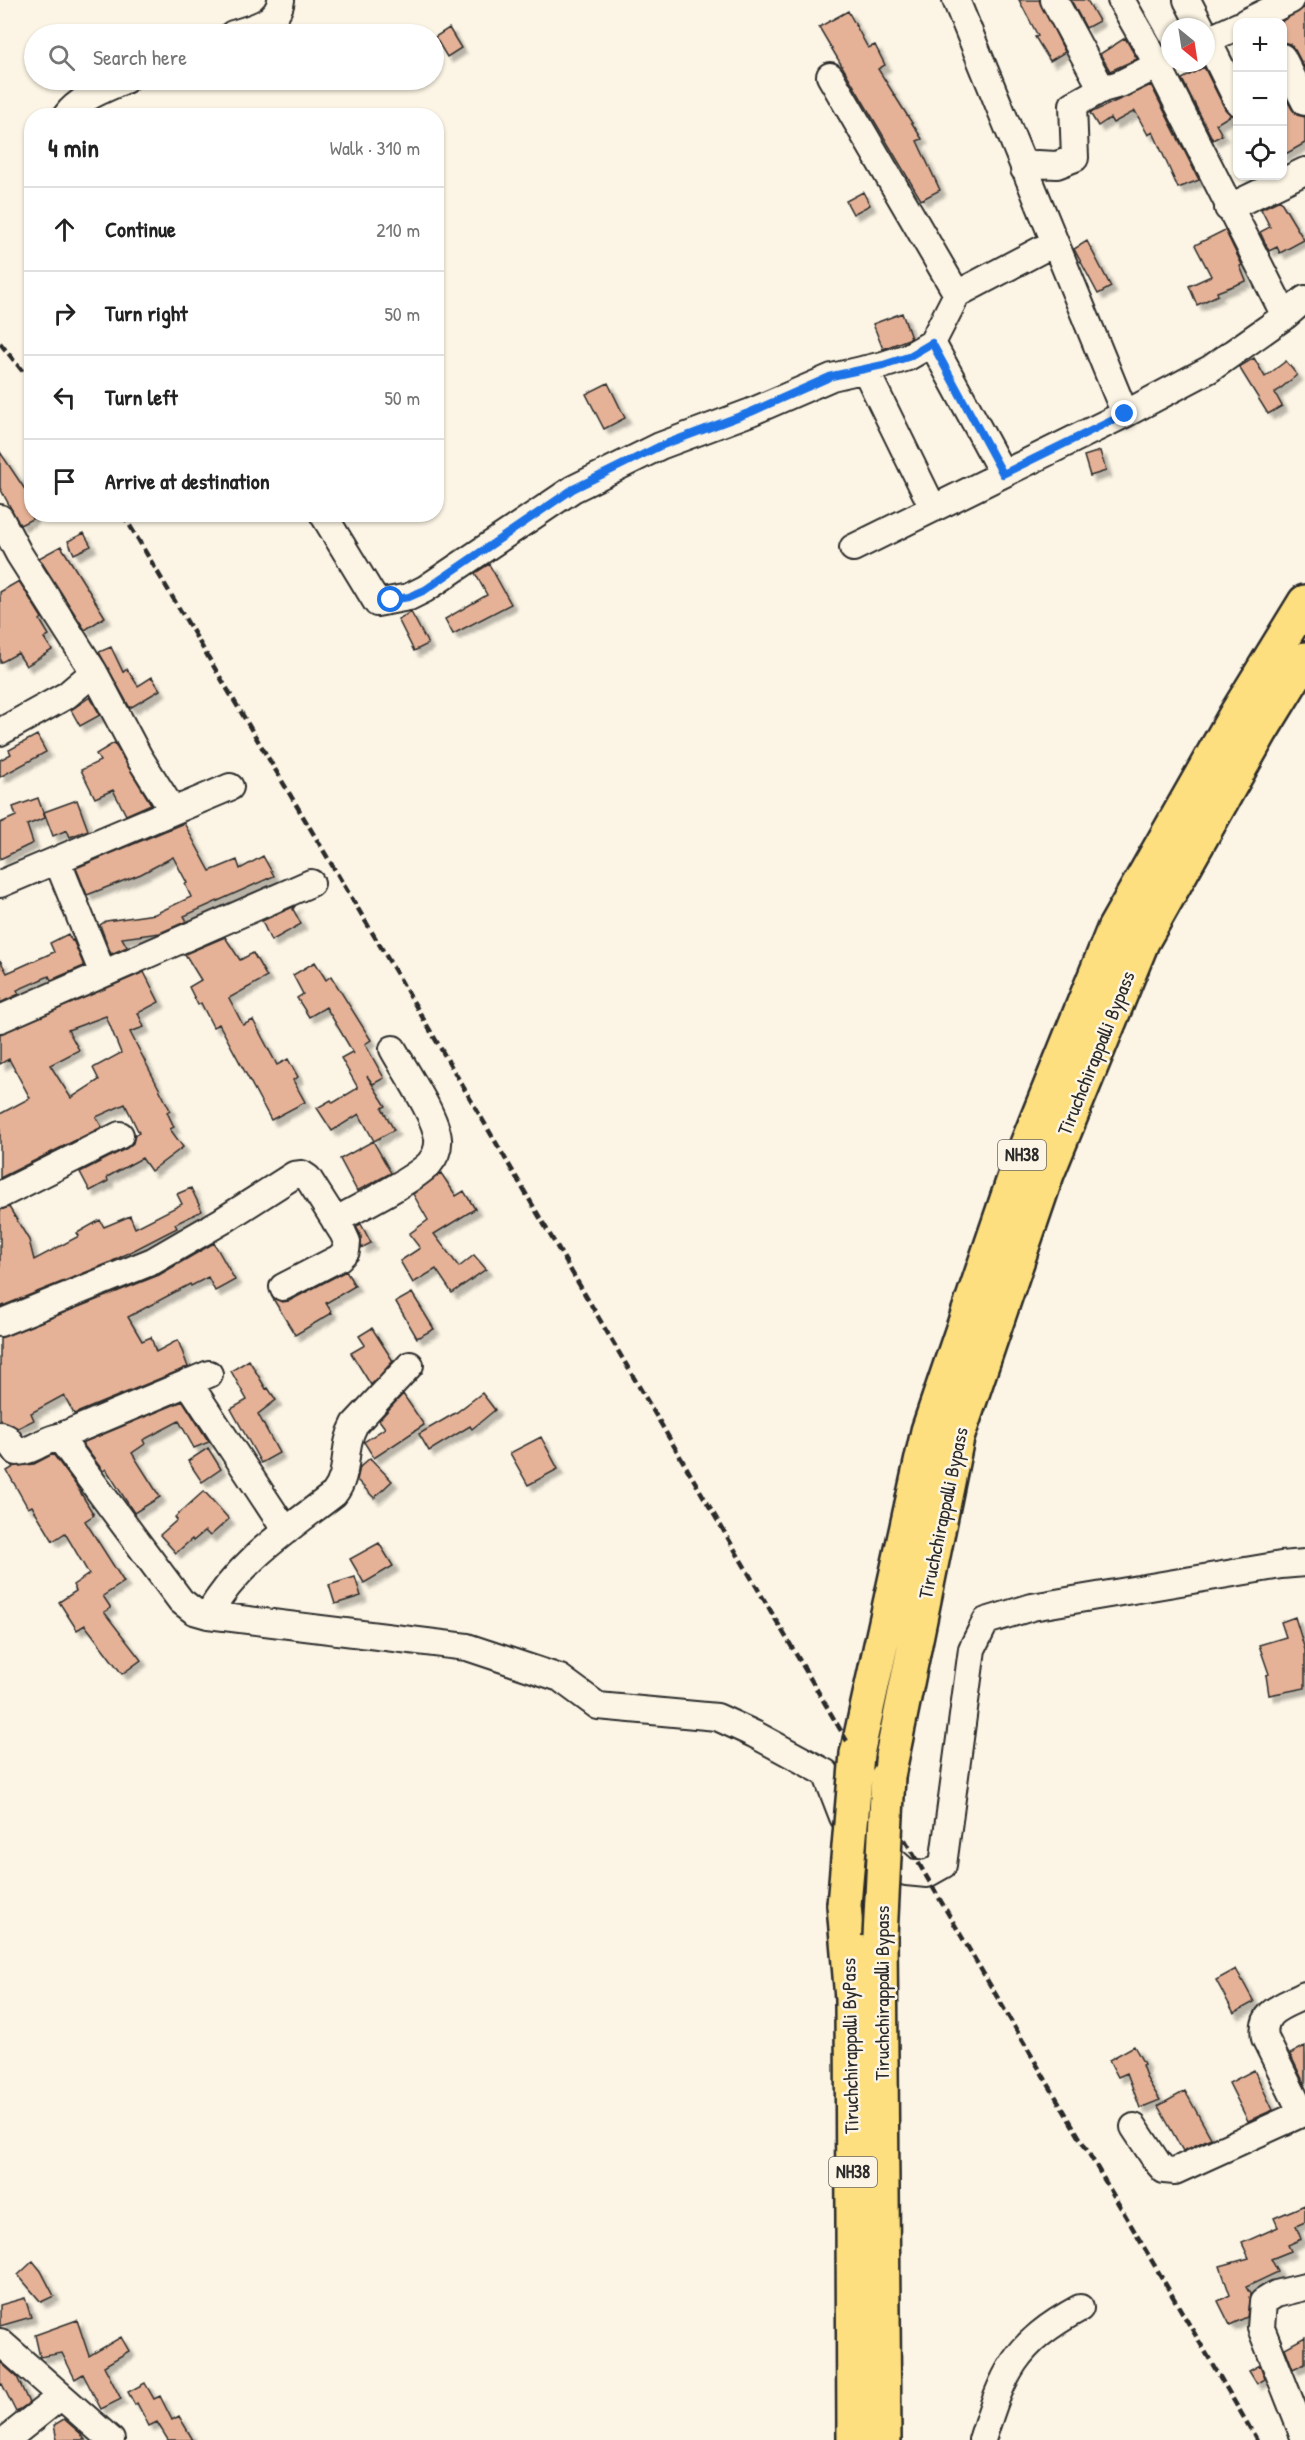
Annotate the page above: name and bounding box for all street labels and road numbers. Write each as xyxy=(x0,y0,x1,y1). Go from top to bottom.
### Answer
street label: Tiruchchirappalli Bypass xyxy=(1050,966,1141,1139)
road number: NH38 xyxy=(998,1140,1046,1170)
street label: Tiruchchirappalli Bypass xyxy=(911,1424,974,1601)
street label: Tiruchchirappalli Bypass xyxy=(868,1905,895,2080)
street label: Tiruchchirappalli ByPass xyxy=(834,1957,865,2134)
road number: NH38 xyxy=(829,2157,877,2187)

